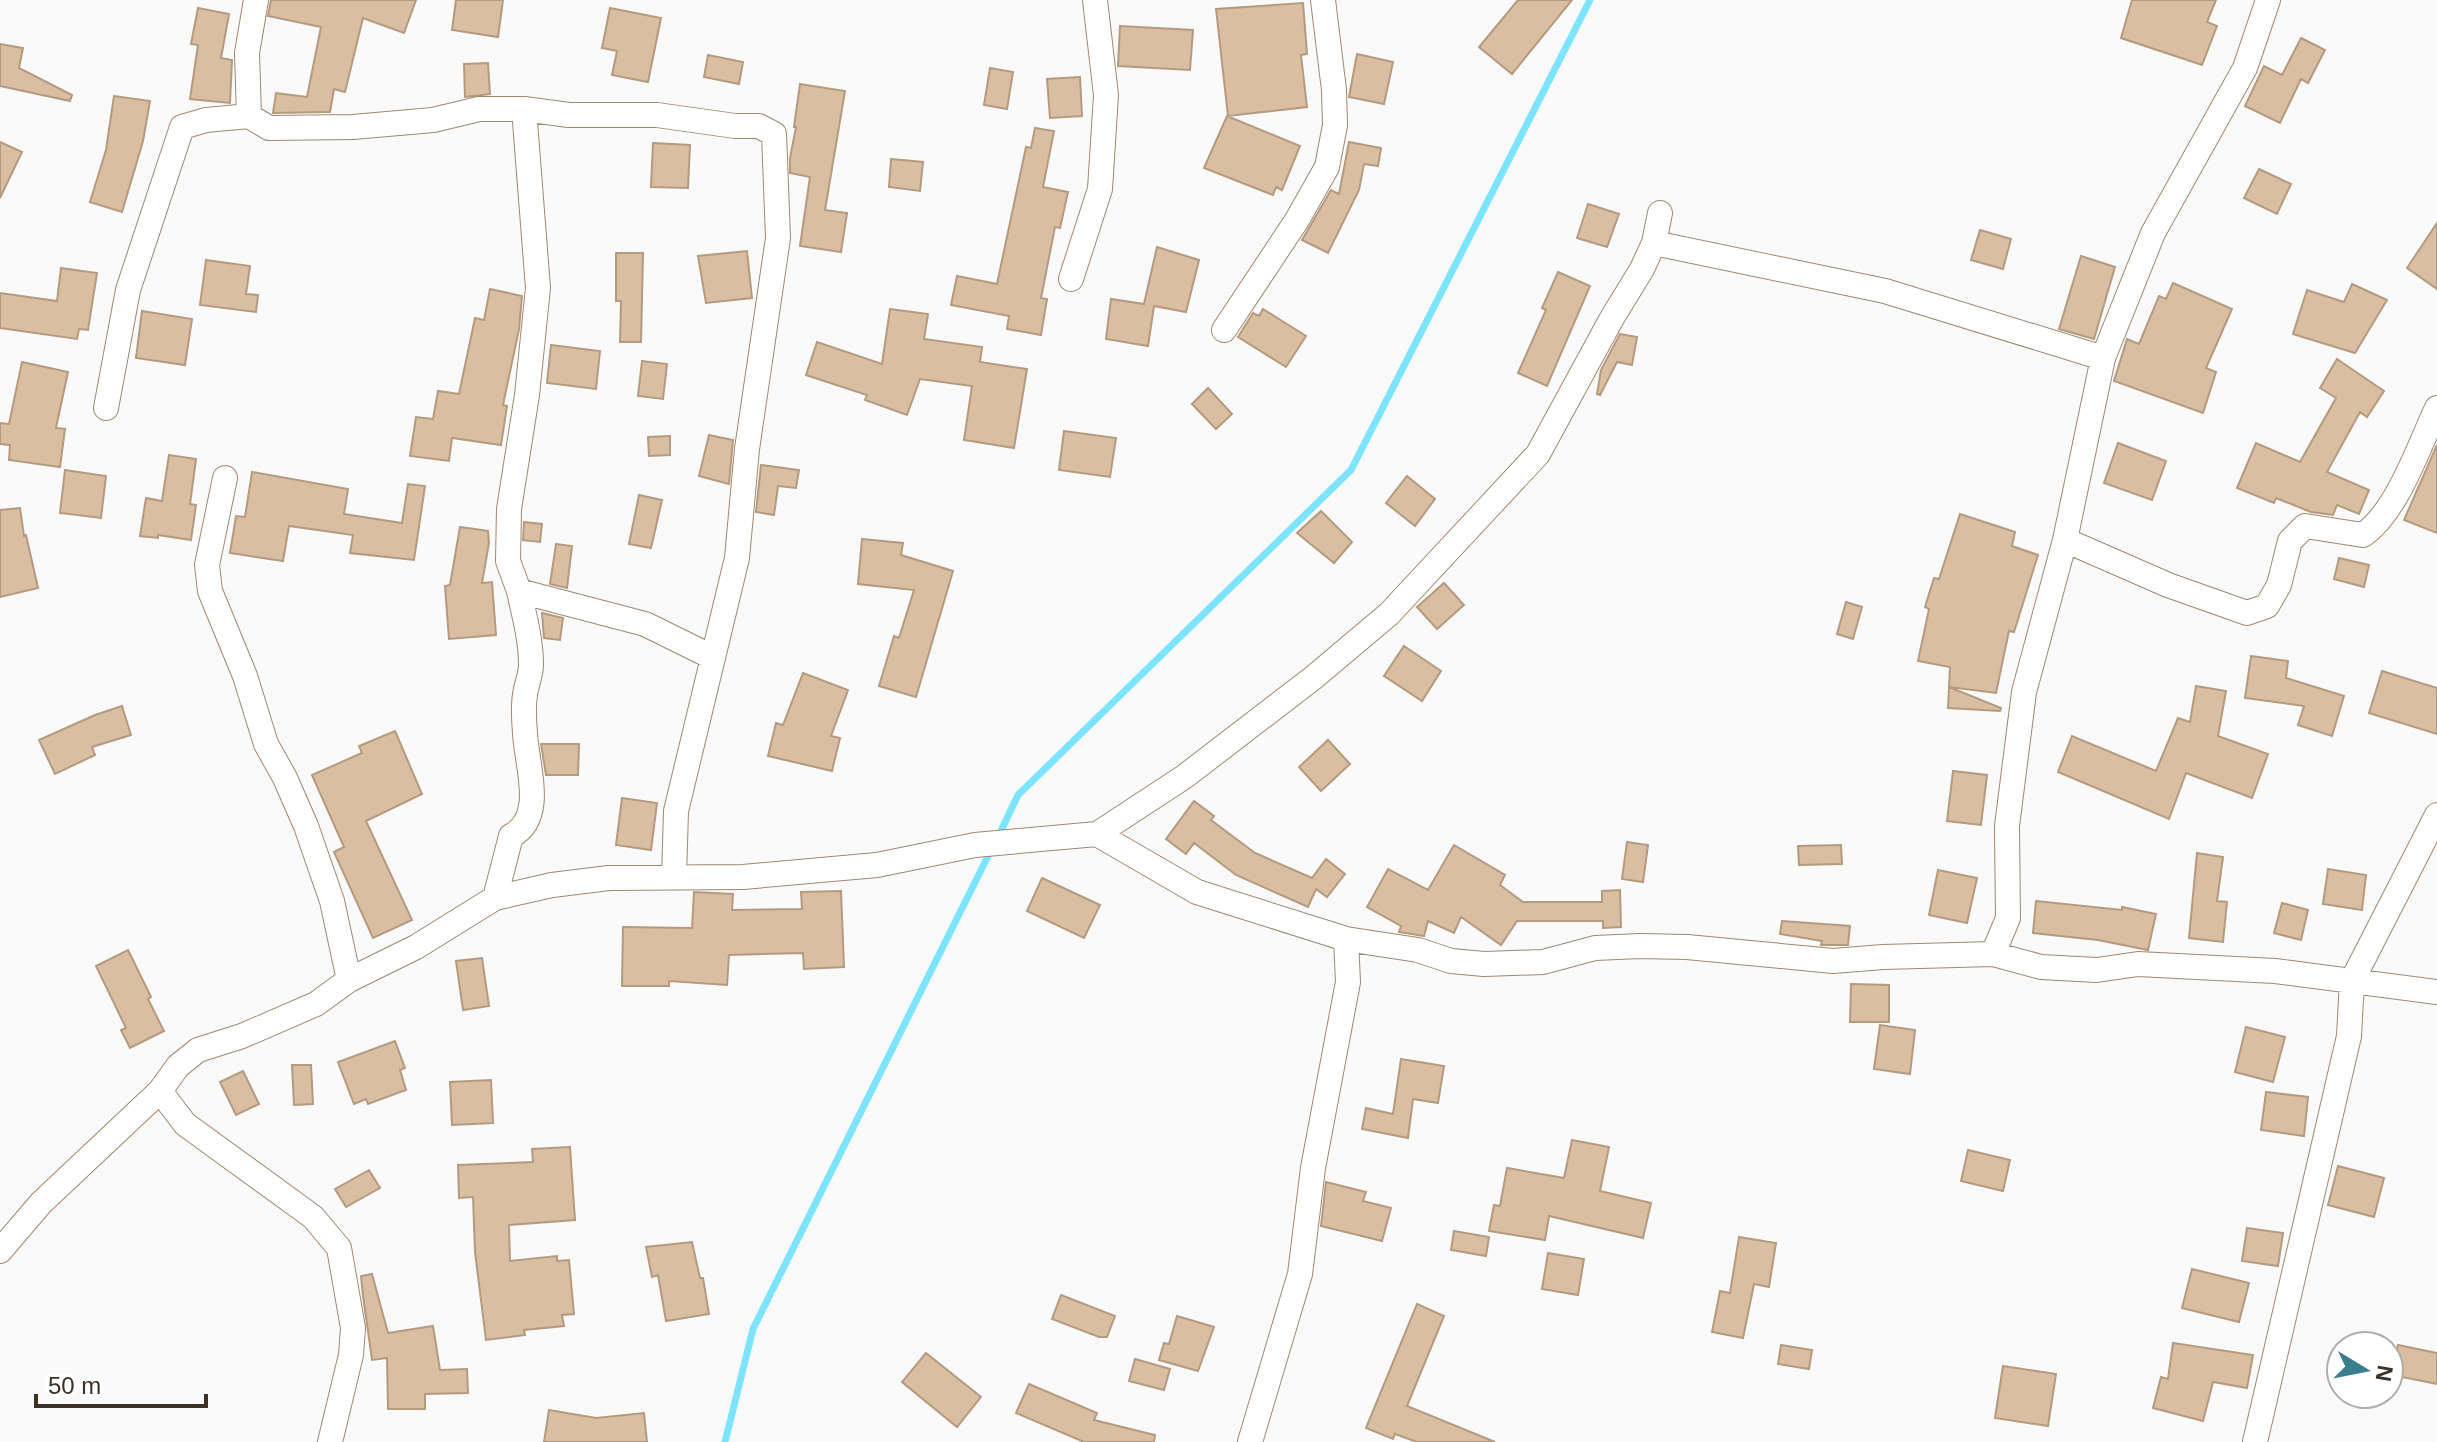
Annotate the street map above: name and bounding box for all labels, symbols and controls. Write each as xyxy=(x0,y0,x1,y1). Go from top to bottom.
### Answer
north arrow xyxy=(2325,1330,2405,1410)
scale bar xyxy=(36,1358,206,1408)
text: N xyxy=(2371,1363,2398,1383)
text: 50 m xyxy=(48,1372,101,1399)

